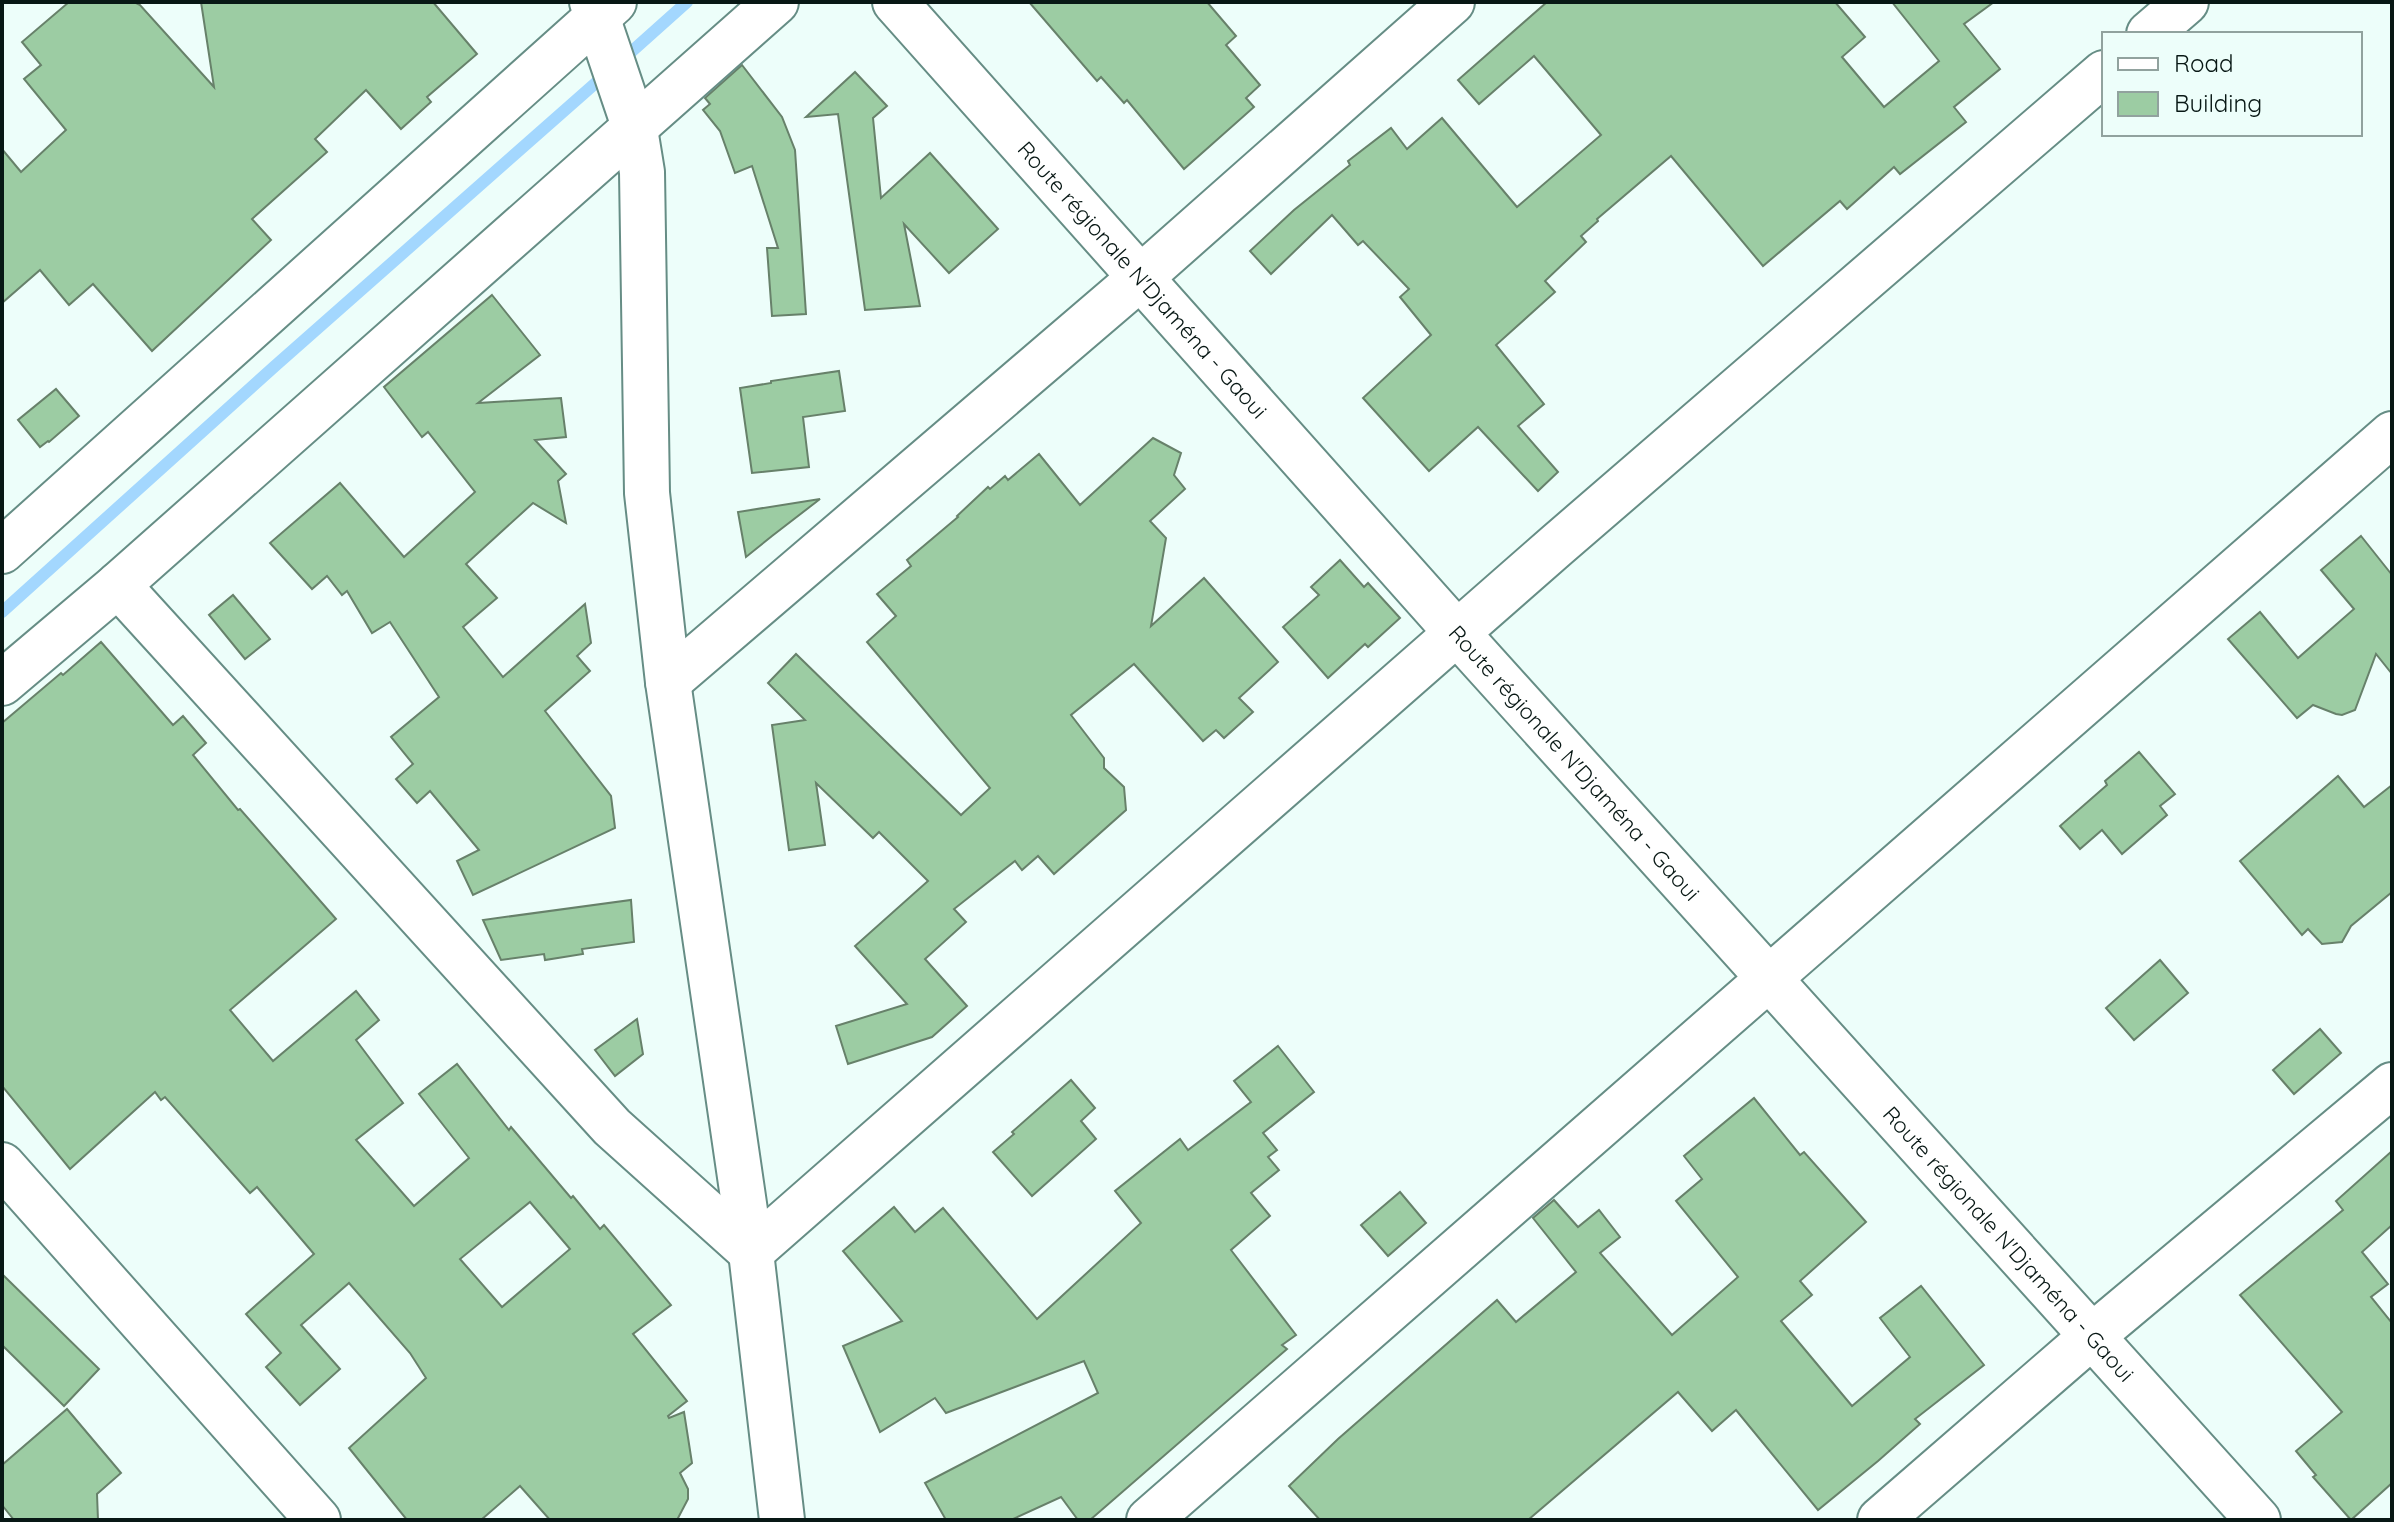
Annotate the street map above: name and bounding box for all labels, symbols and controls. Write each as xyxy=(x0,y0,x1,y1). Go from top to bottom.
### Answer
legend xyxy=(2102,32,2362,136)
text: Road xyxy=(2174,48,2234,78)
text: Building xyxy=(2174,88,2262,118)
street label: Route régionale N'Djaména - Gaoui xyxy=(1012,135,1273,424)
street label: Route régionale N'Djaména - Gaoui xyxy=(1443,619,1706,907)
street label: Route régionale N'Djaména - Gaoui xyxy=(1877,1100,2140,1387)

